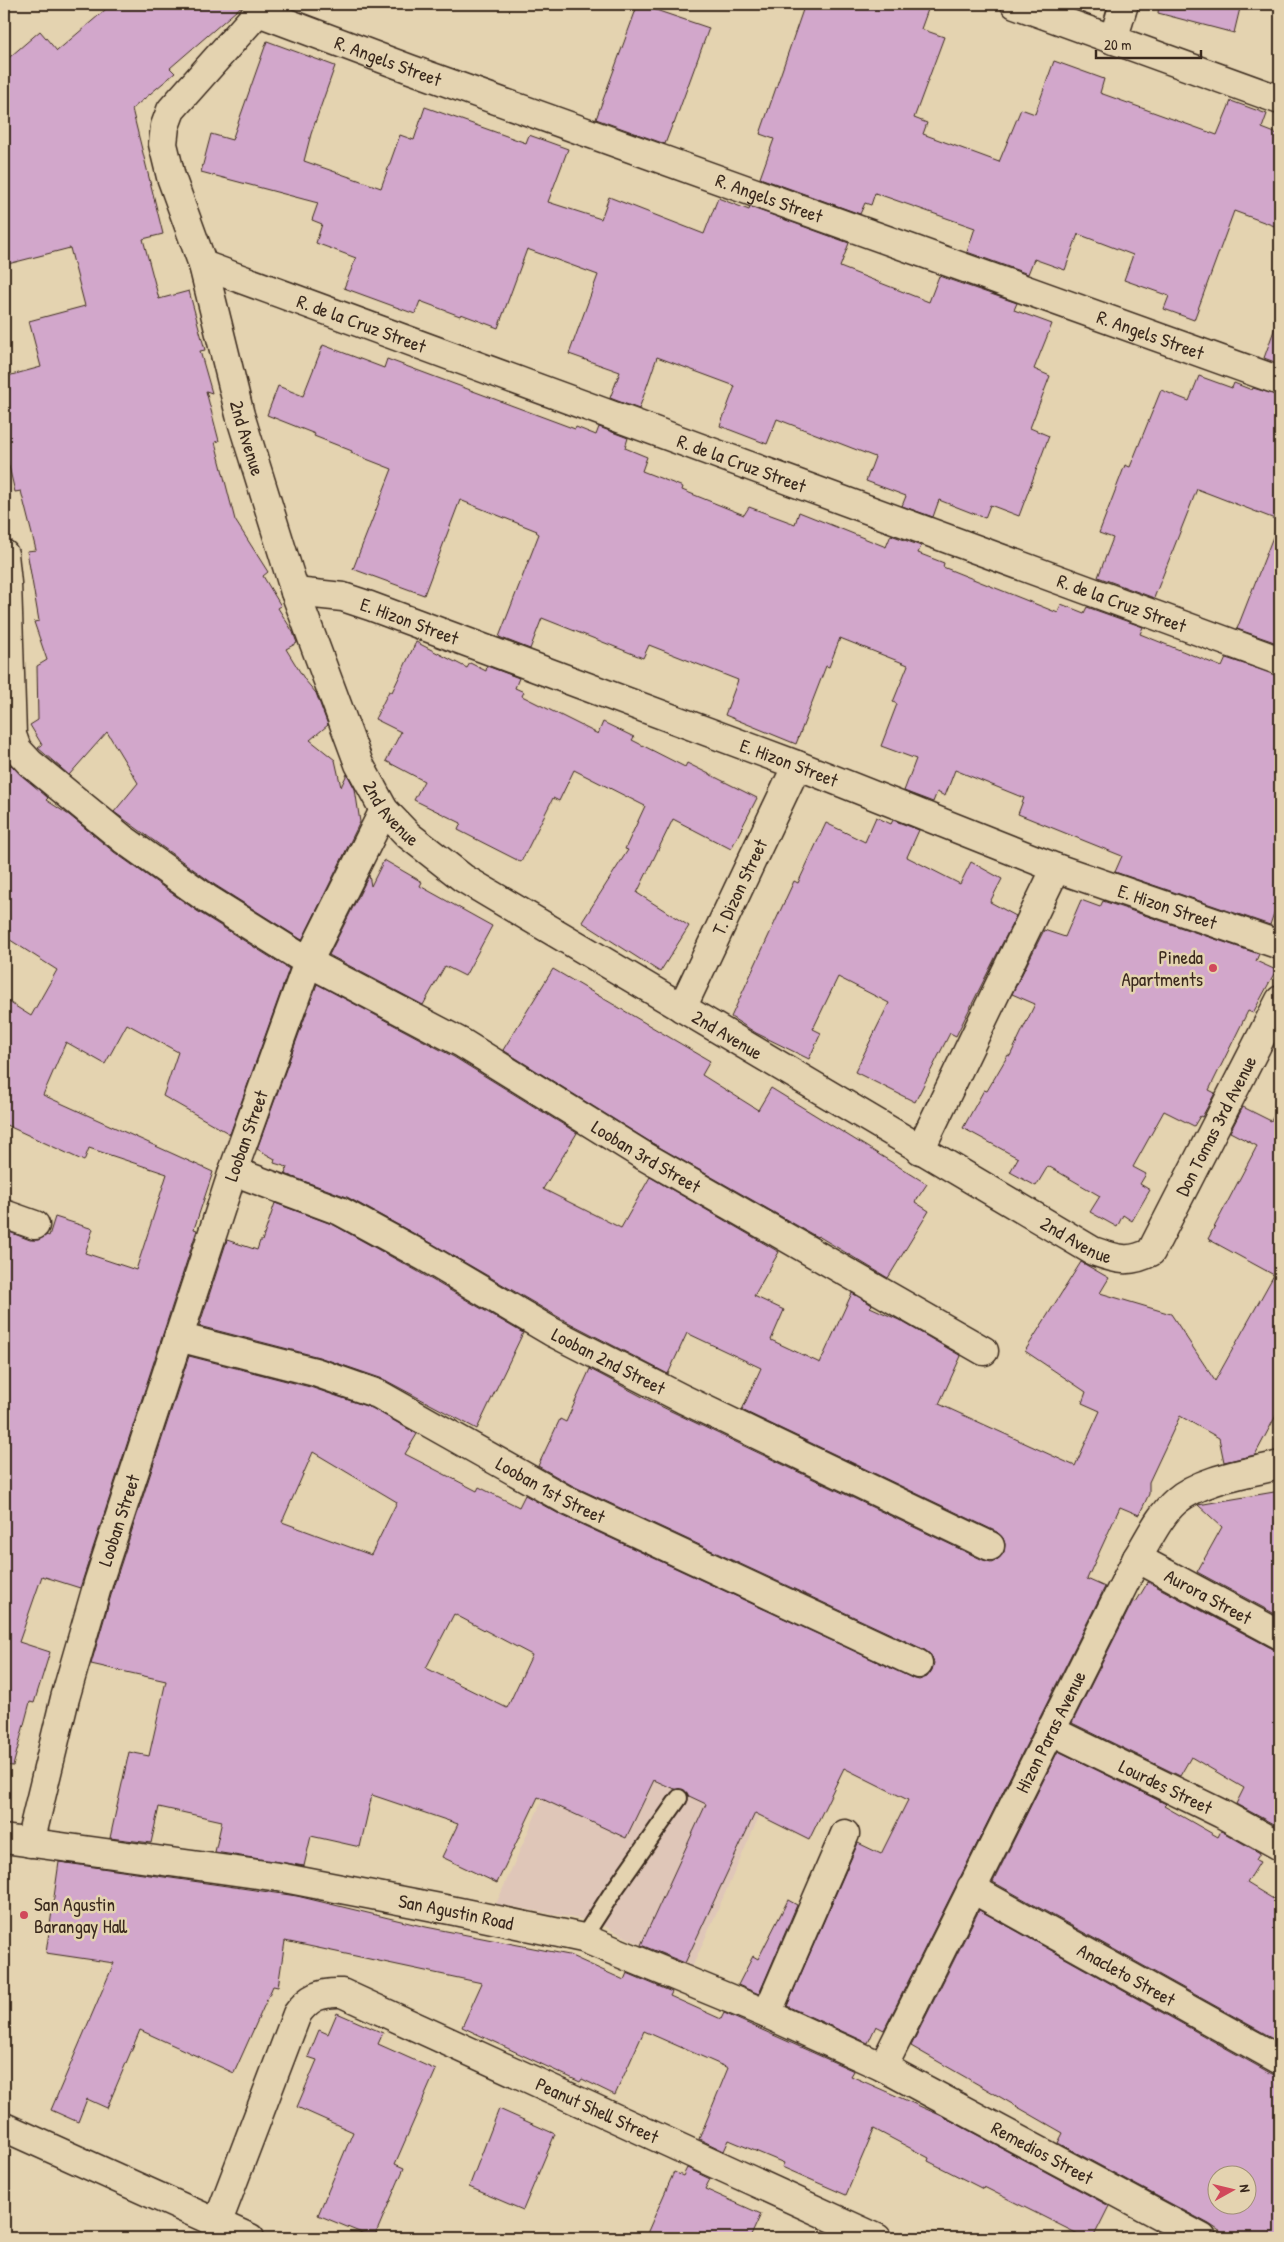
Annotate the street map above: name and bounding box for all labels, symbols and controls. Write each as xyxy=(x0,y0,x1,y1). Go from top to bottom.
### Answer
scale bar xyxy=(1096,28,1202,60)
street label: R. Angels Street xyxy=(331,29,446,92)
text: 20 m xyxy=(1104,34,1131,55)
street label: R. Angels Street xyxy=(712,167,827,229)
street label: R. de la Cruz Street xyxy=(294,288,430,359)
street label: R. Angels Street xyxy=(1093,303,1208,366)
street label: 2nd Avenue xyxy=(224,398,271,479)
street label: R. de la Cruz Street xyxy=(674,428,810,499)
street label: R. de la Cruz Street xyxy=(1054,567,1190,639)
street label: E. Hizon Street xyxy=(357,591,463,651)
street label: E. Hizon Street xyxy=(736,732,842,793)
street label: 2nd Avenue xyxy=(357,776,425,852)
street label: T. Dizon Street xyxy=(705,834,773,939)
street label: E. Hizon Street xyxy=(1115,877,1221,936)
place label: Pineda Apartments xyxy=(1121,944,1204,992)
marker: Pineda Apartments xyxy=(1207,962,1219,974)
street label: 2nd Avenue xyxy=(688,1004,768,1066)
street label: Don Tomas 3rd Avenue xyxy=(1169,1051,1263,1200)
street label: Looban Street xyxy=(218,1086,274,1184)
street label: Looban 3rd Street xyxy=(587,1114,706,1199)
street label: 2nd Avenue xyxy=(1036,1210,1115,1270)
street label: Looban 2nd Street xyxy=(547,1321,670,1401)
street label: Looban 1st Street xyxy=(492,1450,610,1530)
street label: Looban Street xyxy=(91,1471,146,1569)
street label: Aurora Street xyxy=(1160,1562,1257,1631)
street label: Hizon Paras Avenue xyxy=(1009,1666,1092,1797)
street label: Lourdes Street xyxy=(1115,1753,1217,1821)
street label: San Agustin Road xyxy=(396,1887,516,1936)
place label: San Agustin Barangay Hall xyxy=(34,1891,128,1939)
marker: San Agustin Barangay Hall xyxy=(18,1909,30,1921)
street label: Anacleto Street xyxy=(1073,1937,1181,2012)
street label: Peanut Shell Street xyxy=(532,2071,663,2150)
street label: Remedios Street xyxy=(987,2115,1098,2191)
north arrow xyxy=(1206,2164,1256,2214)
text: N xyxy=(1235,2183,1255,2194)

